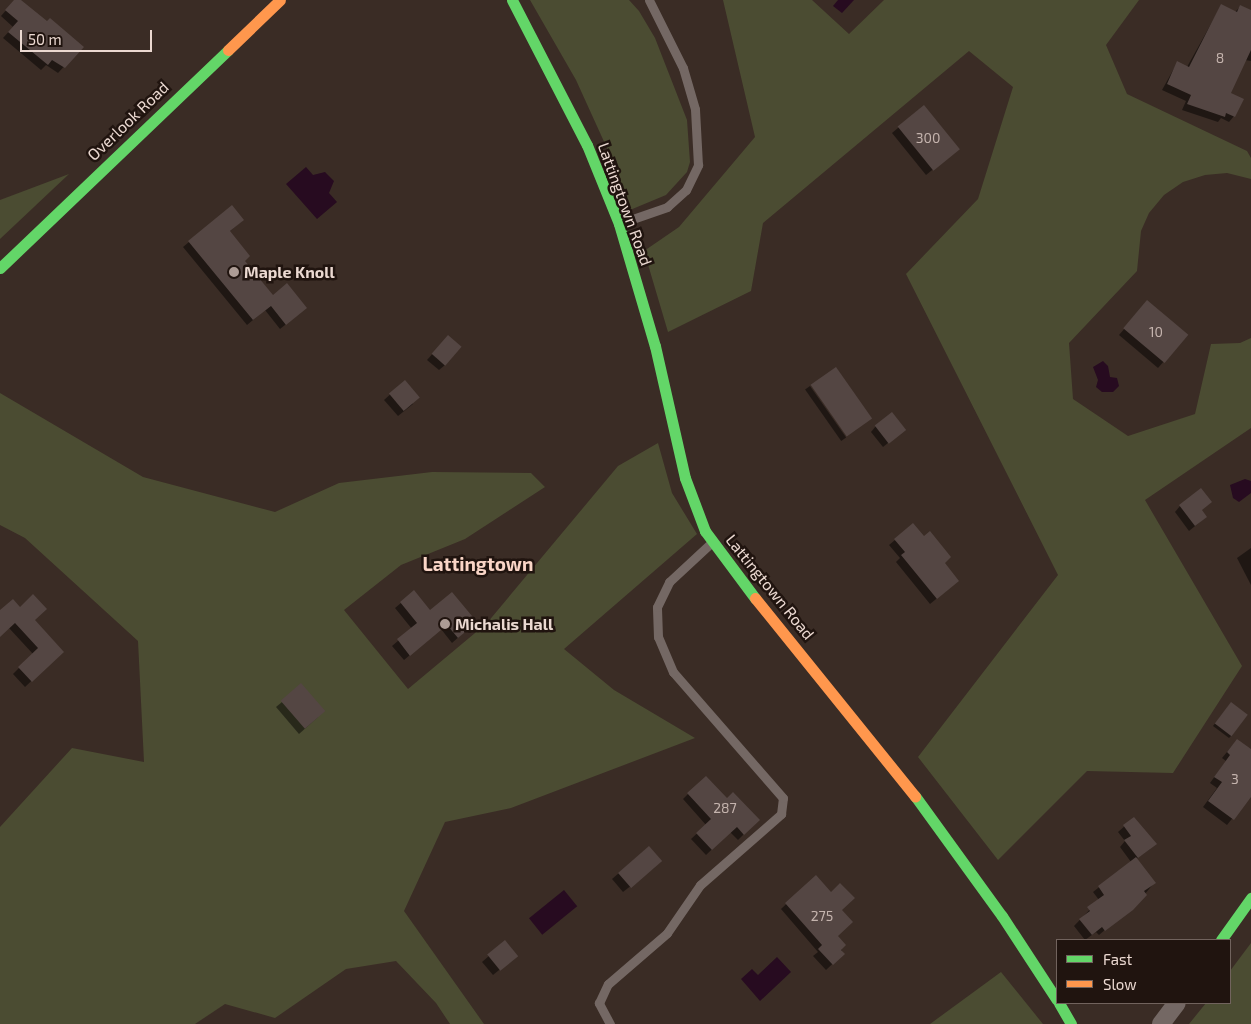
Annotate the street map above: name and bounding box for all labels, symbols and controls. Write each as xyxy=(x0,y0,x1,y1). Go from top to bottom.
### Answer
scale bar xyxy=(22,20,155,52)
text: 50 m xyxy=(28,30,62,48)
house number: 8 xyxy=(1216,50,1224,66)
street label: Overlook Road xyxy=(83,77,173,165)
house number: 300 xyxy=(916,130,940,146)
street label: Lattingtown Road xyxy=(594,140,656,268)
place label: Maple Knoll xyxy=(244,262,335,282)
marker: Maple Knoll xyxy=(228,266,240,278)
house number: 10 xyxy=(1149,324,1163,340)
street label: Lattingtown Road xyxy=(722,531,818,643)
district label: Lattingtown xyxy=(423,553,533,575)
place label: Michalis Hall xyxy=(455,614,553,634)
marker: Michalis Hall xyxy=(439,618,451,630)
house number: 3 xyxy=(1231,771,1239,787)
house number: 287 xyxy=(713,800,737,816)
house number: 275 xyxy=(811,908,833,924)
legend xyxy=(1056,939,1231,1004)
text: Fast xyxy=(1103,950,1132,968)
text: Slow xyxy=(1103,975,1137,993)

